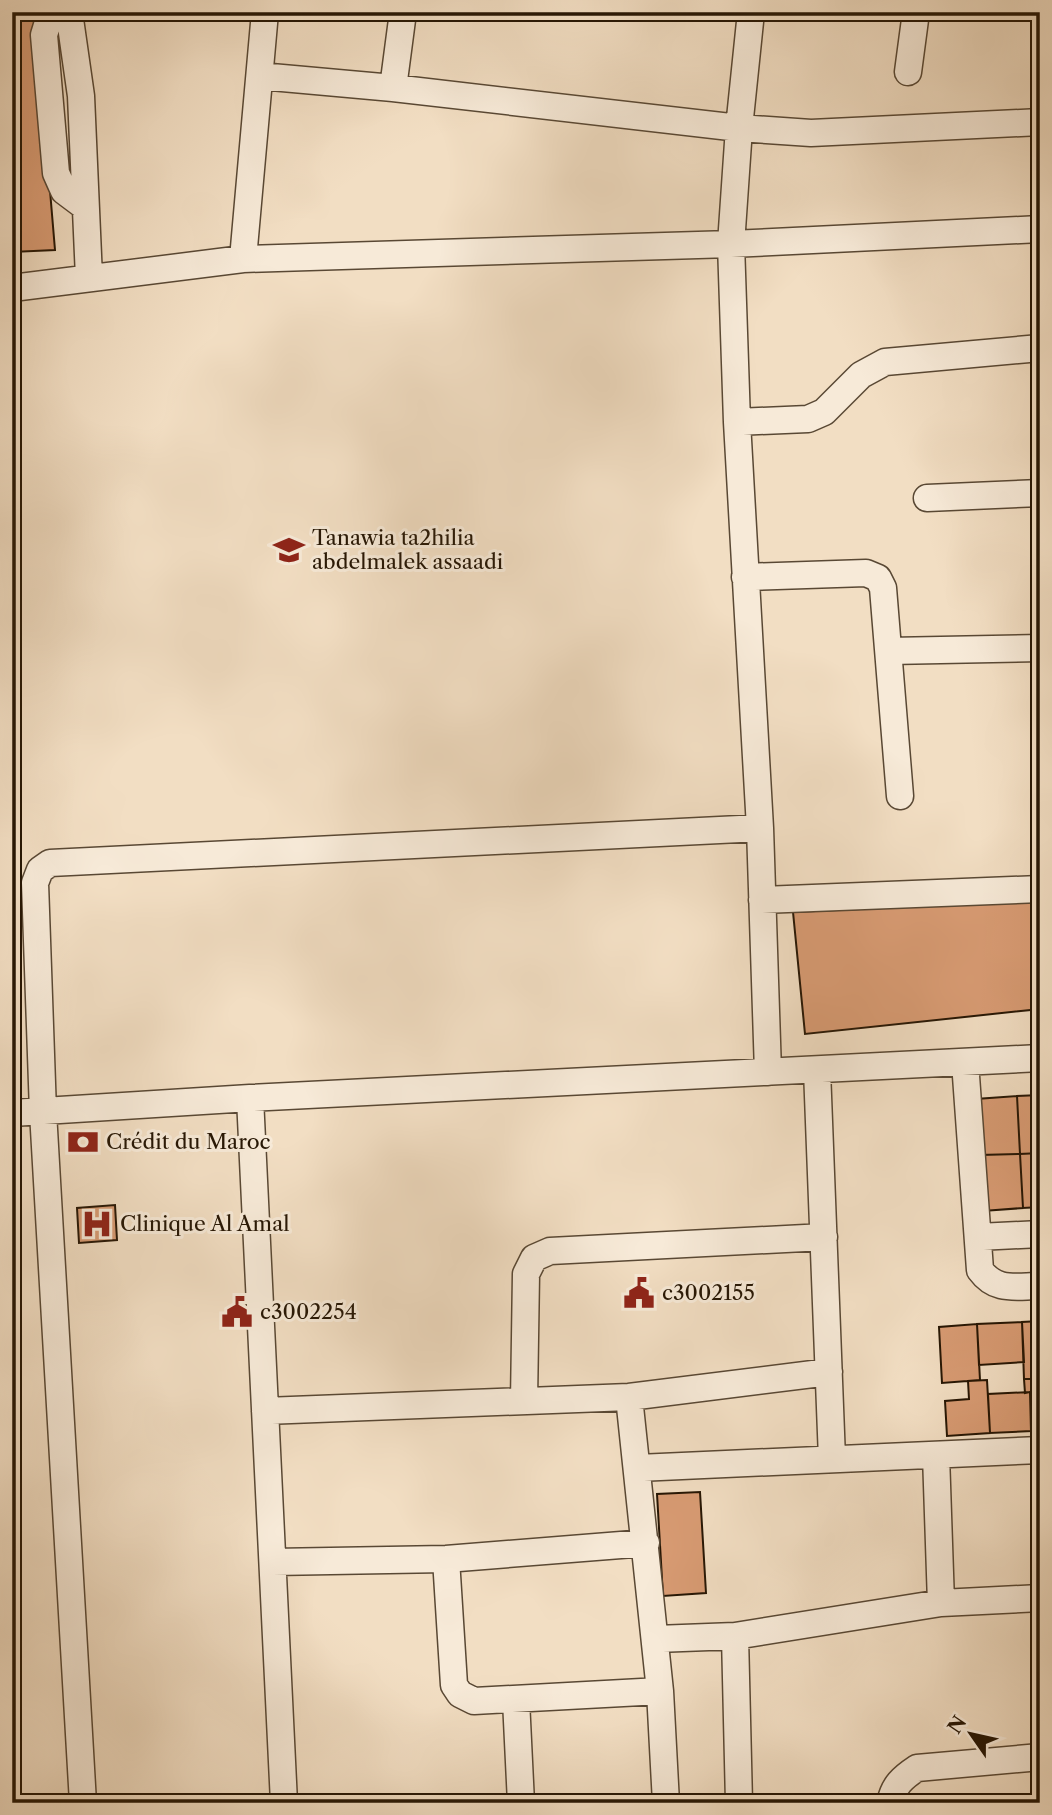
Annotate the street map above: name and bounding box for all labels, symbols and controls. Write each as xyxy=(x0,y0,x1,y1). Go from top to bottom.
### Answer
place label: Tanawia ta2hilia abdelmalek assaadi xyxy=(312,525,503,574)
school or university icon: Tanawia ta2hilia abdelmalek assaadi xyxy=(272,533,306,567)
bank icon: Crédit du Maroc xyxy=(66,1125,100,1159)
place label: Crédit du Maroc xyxy=(106,1129,271,1154)
hospital icon: Clinique Al Amal xyxy=(80,1207,114,1241)
place label: Clinique Al Amal xyxy=(120,1211,289,1236)
public building icon: c3002155 xyxy=(622,1276,656,1310)
place label: c3002155 xyxy=(662,1280,755,1305)
public building icon: c3002254 xyxy=(220,1295,254,1329)
place label: c3002254 xyxy=(260,1299,357,1324)
north arrow xyxy=(936,1700,1006,1770)
text: N xyxy=(943,1711,971,1738)

